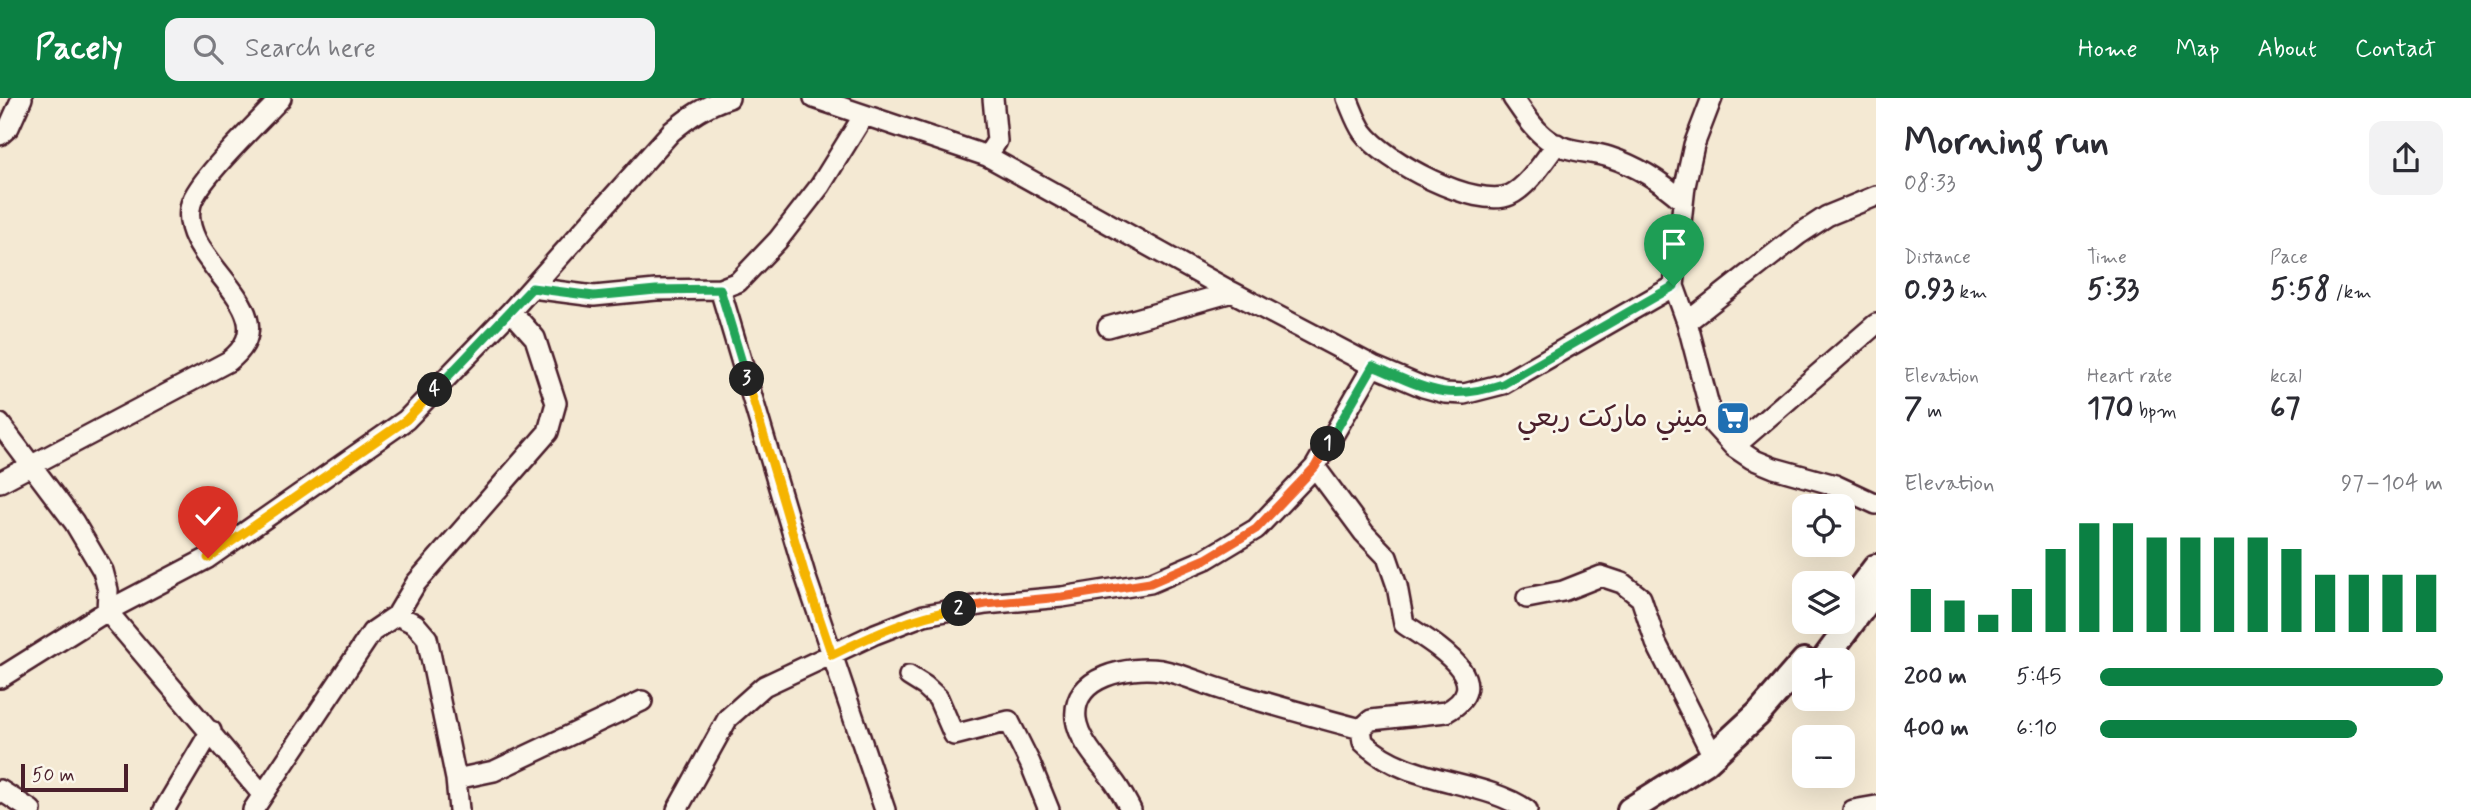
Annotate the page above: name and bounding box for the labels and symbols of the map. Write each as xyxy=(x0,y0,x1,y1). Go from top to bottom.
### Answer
pin xyxy=(1644,214,1704,286)
pin: 3 xyxy=(730,362,764,396)
pin: 4 xyxy=(418,372,452,408)
supermarket icon: ميني ماركت ربعي xyxy=(1714,399,1752,437)
place label: ميني ماركت ربعي xyxy=(1517,400,1708,441)
pin: 1 xyxy=(1310,426,1346,462)
pin xyxy=(178,486,238,558)
pin: 2 xyxy=(942,592,976,626)
scale bar xyxy=(21,761,128,793)

